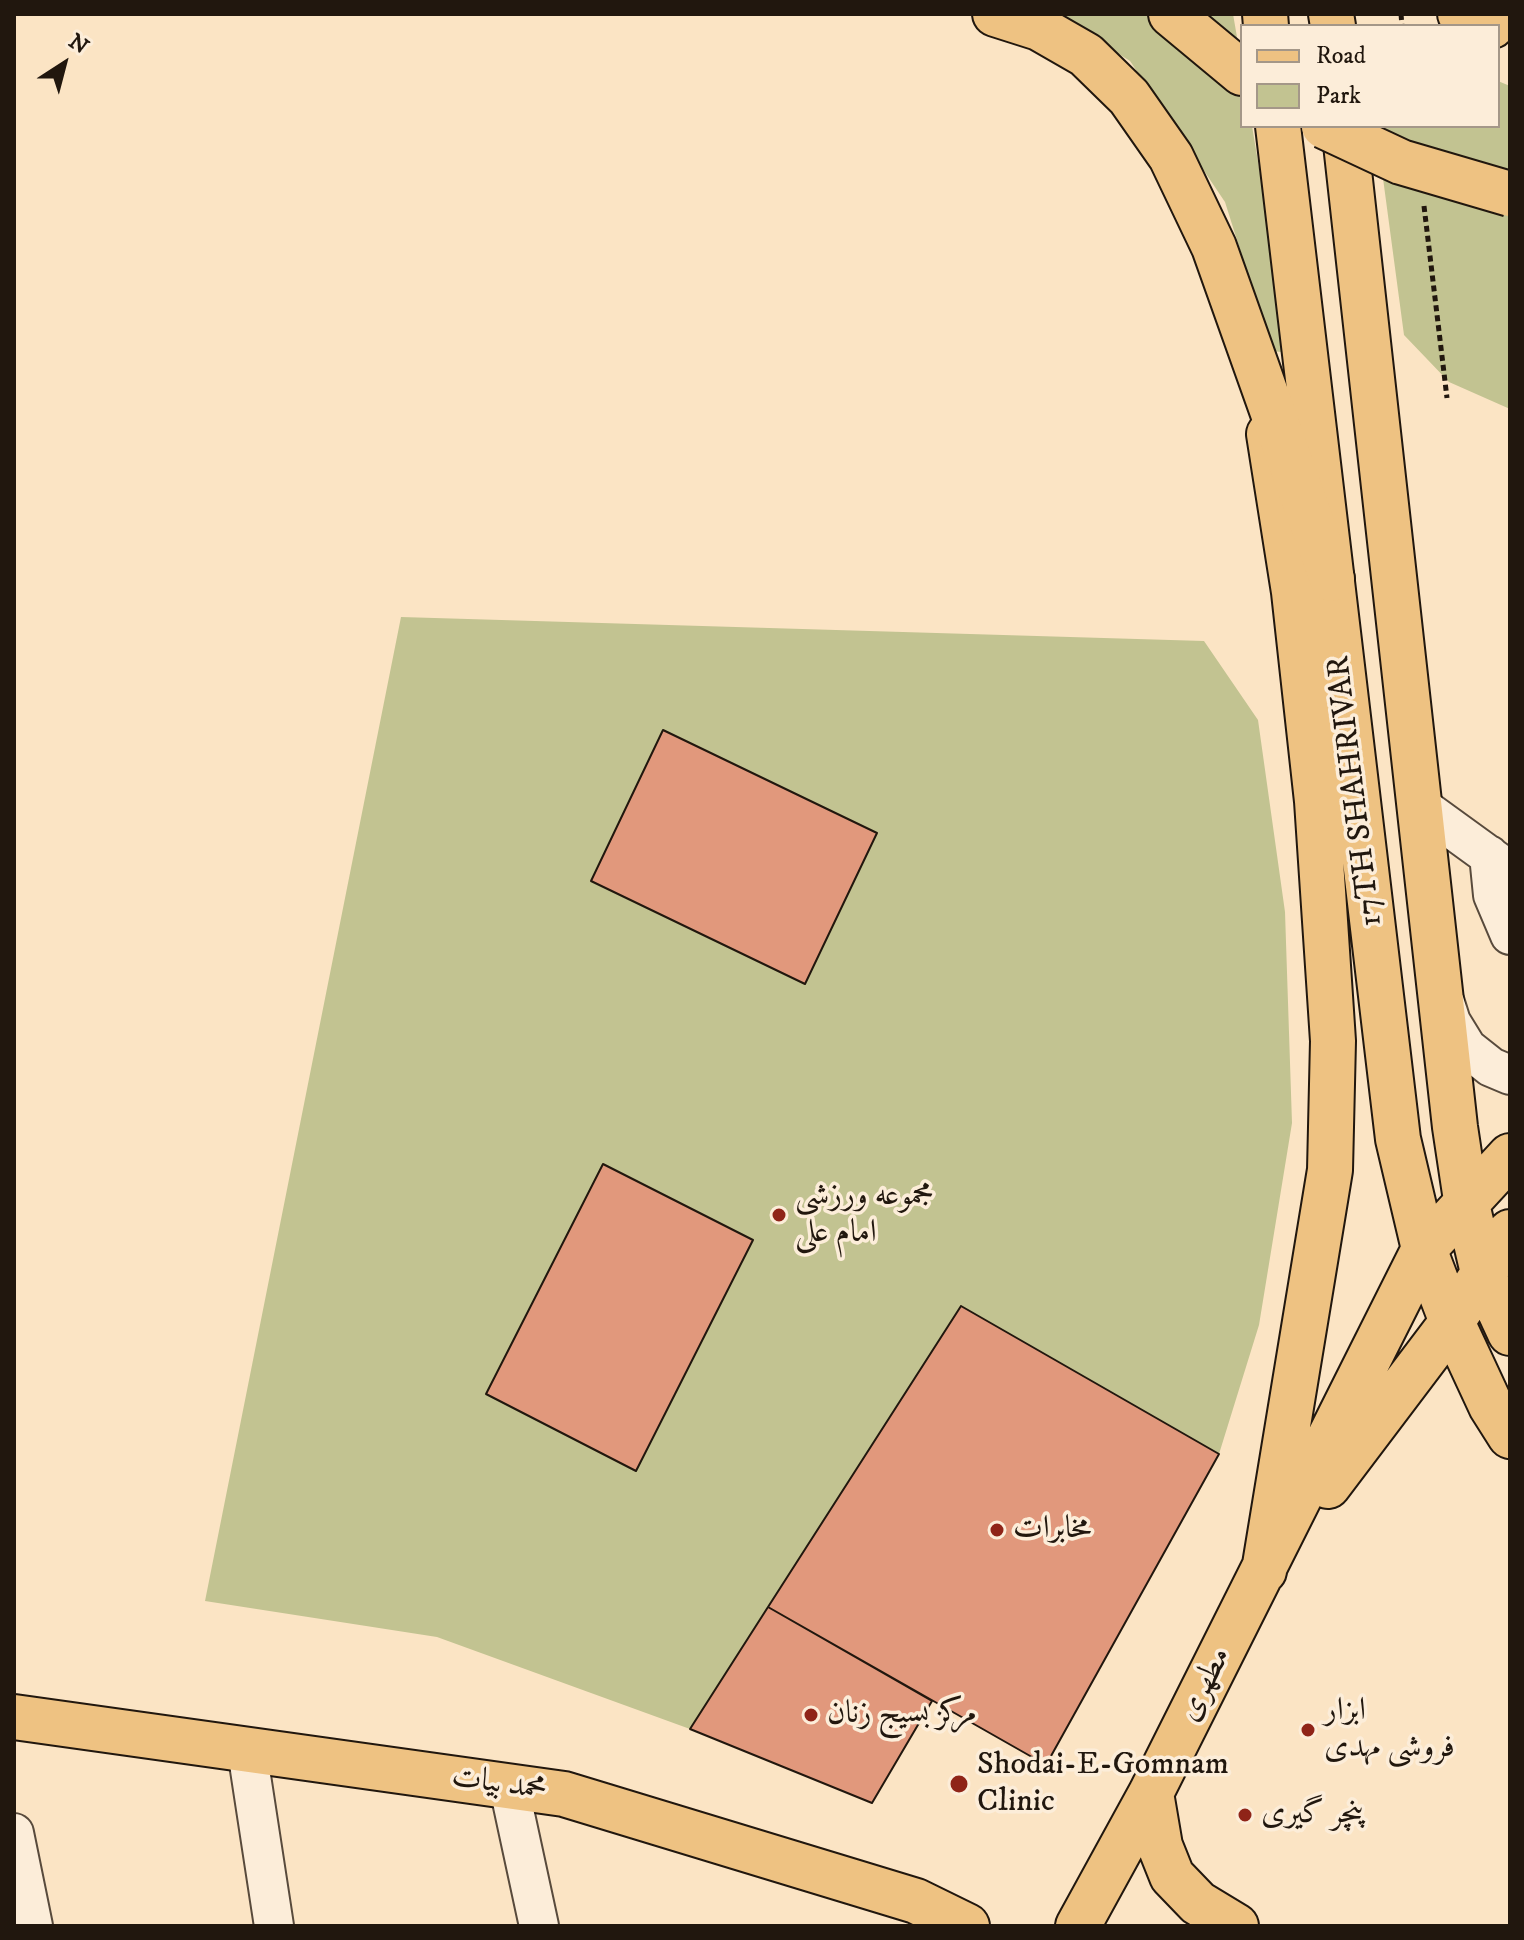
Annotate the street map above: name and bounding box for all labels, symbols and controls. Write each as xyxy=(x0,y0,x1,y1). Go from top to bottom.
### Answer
north arrow xyxy=(24,24,104,104)
legend xyxy=(1240,24,1500,128)
text: N xyxy=(63,28,94,60)
text: Road xyxy=(1316,41,1366,71)
text: Park xyxy=(1316,81,1361,111)
street label: 17TH SHAHRIVAR xyxy=(1321,653,1393,929)
place label: مجموعه ورزشی امام علی xyxy=(795,1178,934,1253)
marker: مجموعه ورزشی امام علی xyxy=(770,1206,788,1224)
place label: مخابرات xyxy=(1013,1511,1091,1549)
marker: مخابرات xyxy=(988,1521,1006,1539)
street label: مطهری xyxy=(1171,1642,1241,1728)
place label: ابزار فروشی مهدی xyxy=(1324,1693,1455,1768)
place label: مرکز بسیج زنان xyxy=(827,1696,977,1734)
marker: مرکز بسیج زنان xyxy=(802,1706,820,1724)
marker: ابزار فروشی مهدی xyxy=(1299,1721,1317,1739)
place label: Shodai-E-Gomnam Clinic xyxy=(977,1747,1229,1822)
street label: محمد بیات xyxy=(449,1759,549,1811)
marker: Shodai-E-Gomnam Clinic xyxy=(948,1773,970,1795)
place label: پنچر گیری xyxy=(1261,1796,1364,1834)
marker: پنچر گیری xyxy=(1236,1806,1254,1824)

